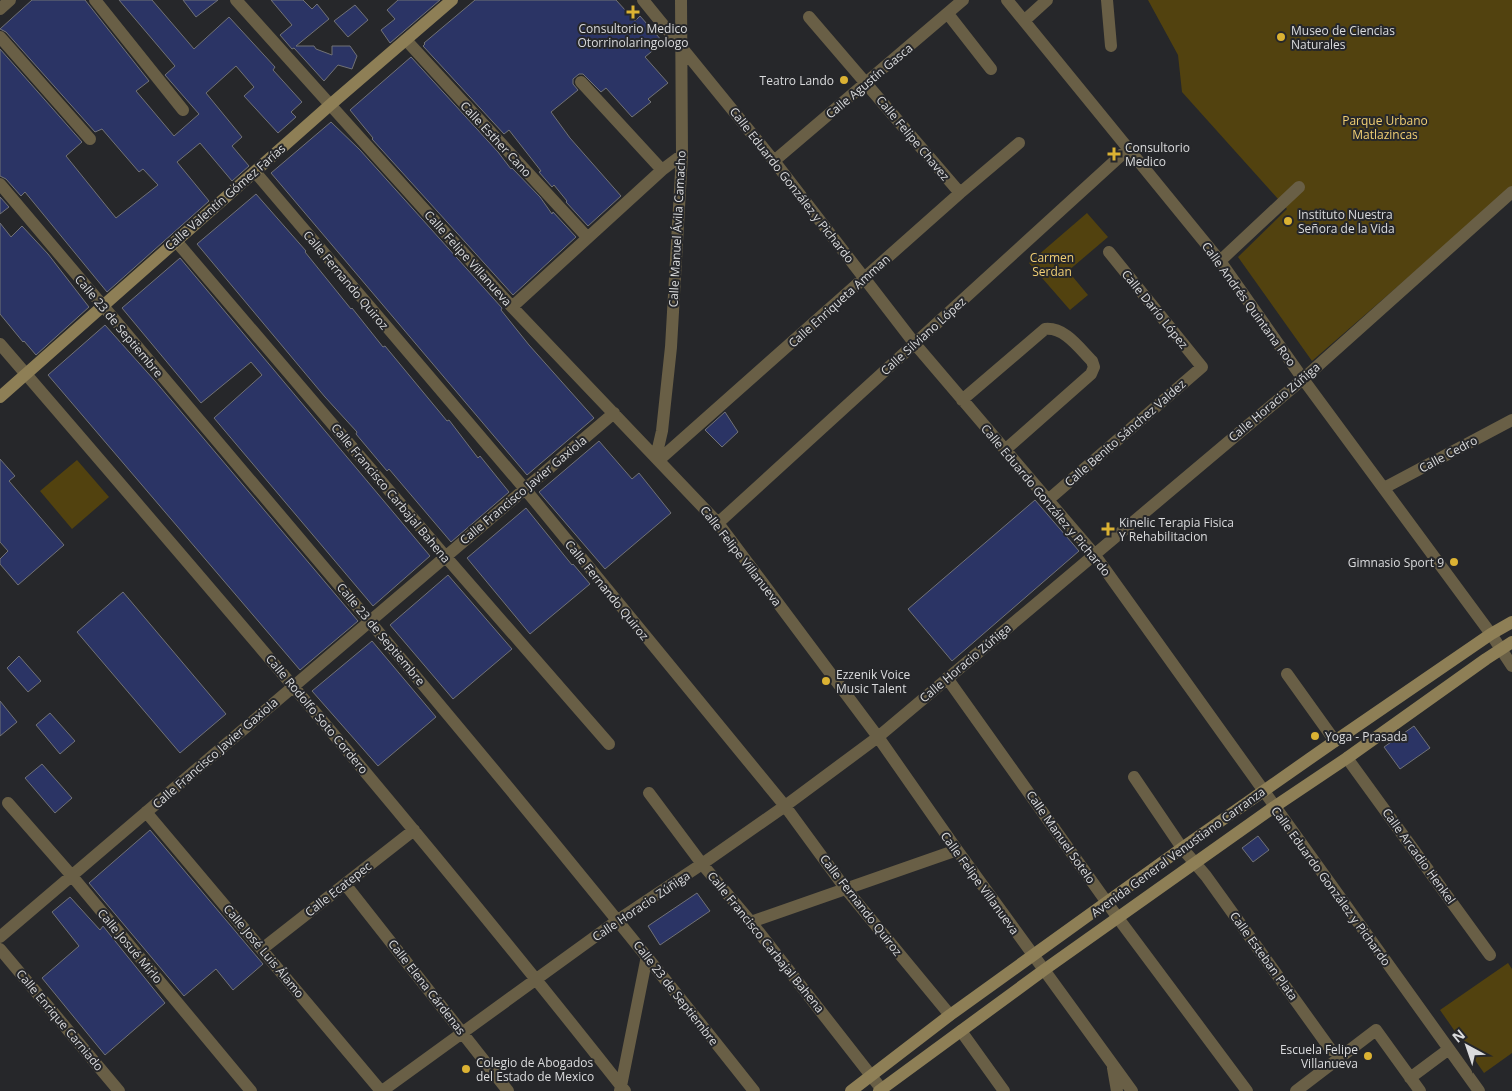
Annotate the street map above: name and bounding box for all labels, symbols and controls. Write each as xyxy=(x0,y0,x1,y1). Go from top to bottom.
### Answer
marker: Consultorio Medico Otorrinolaringologo xyxy=(626,5,640,19)
place label: Consultorio Medico Otorrinolaringologo xyxy=(578,20,688,51)
place label: Museo de Ciencias Naturales xyxy=(1291,22,1395,53)
marker: Museo de Ciencias Naturales xyxy=(1275,31,1287,43)
street label: Calle Agustín Gasca xyxy=(822,40,916,122)
place label: Teatro Lando xyxy=(760,72,834,89)
marker: Teatro Lando xyxy=(838,74,850,86)
street label: Calle Felipe Chavez xyxy=(872,92,954,184)
street label: Calle Esther Cano xyxy=(456,97,536,181)
street label: Calle Eduardo González y Pichardo xyxy=(726,104,858,266)
park label: Parque Urbano Matlazincas xyxy=(1342,112,1428,143)
place label: Consultorio Medico xyxy=(1125,139,1190,170)
street label: Calle Valentín Gómez Farías xyxy=(161,140,289,254)
marker: Consultorio Medico xyxy=(1107,147,1121,161)
street label: Calle Manuel Ávila Camacho xyxy=(664,150,690,308)
street label: Calle Felipe Villanueva xyxy=(420,206,516,310)
place label: Instituto Nuestra Señora de la Vida xyxy=(1298,206,1395,237)
marker: Instituto Nuestra Señora de la Vida xyxy=(1282,215,1294,227)
street label: Calle Fernando Quiroz xyxy=(299,227,393,333)
street label: Calle Andrés Quintana Roo xyxy=(1198,238,1300,370)
park label: Carmen Serdan xyxy=(1030,249,1074,280)
street label: Calle Enriqueta Amman xyxy=(784,251,894,351)
street label: Calle Darío López xyxy=(1118,266,1192,352)
street label: Calle 23 de Septiembre xyxy=(71,271,167,381)
street label: Calle Silviano López xyxy=(877,293,970,379)
street label: Calle Horacio Zúñiga xyxy=(1225,359,1323,445)
street label: Calle Benito Sánchez Valdez xyxy=(1061,375,1189,490)
street label: Calle Francisco Carbajal Bahena xyxy=(327,420,455,566)
street label: Calle Eduardo González y Pichardo xyxy=(977,420,1115,580)
street label: Calle Cedro xyxy=(1416,431,1480,477)
street label: Calle Francisco Javier Gaxiola xyxy=(456,432,590,548)
street label: Calle Felipe Villanueva xyxy=(696,502,786,610)
place label: Kinelic Terapia Fisica Y Rehabilitacion xyxy=(1119,514,1234,545)
marker: Kinelic Terapia Fisica Y Rehabilitacion xyxy=(1101,522,1115,536)
street label: Calle Fernando Quiroz xyxy=(561,536,653,644)
place label: Gimnasio Sport 9 xyxy=(1348,554,1444,571)
marker: Gimnasio Sport 9 xyxy=(1448,556,1460,568)
street label: Calle 23 de Septiembre xyxy=(333,579,429,689)
street label: Calle Horacio Zúñiga xyxy=(916,620,1014,706)
street label: Calle Rodolfo Soto Cordero xyxy=(262,651,372,777)
place label: Ezzenik Voice Music Talent xyxy=(836,666,911,697)
marker: Ezzenik Voice Music Talent xyxy=(820,675,832,687)
street label: Calle Francisco Javier Gaxiola xyxy=(149,694,281,812)
place label: Yoga - Prasada xyxy=(1325,728,1407,745)
marker: Yoga - Prasada xyxy=(1309,730,1321,742)
street label: Avenida General Venustiano Carranza xyxy=(1087,783,1269,921)
street label: Calle Manuel Sotelo xyxy=(1022,787,1100,887)
street label: Calle Eduardo González y Pichardo xyxy=(1267,803,1395,969)
street label: Calle Arcadio Henkel xyxy=(1378,805,1460,907)
street label: Calle Felipe Villanueva xyxy=(937,828,1023,938)
street label: Calle Fernando Quiroz xyxy=(816,851,906,960)
street label: Calle Ecatepec xyxy=(301,858,375,920)
street label: Calle Horacio Zúñiga xyxy=(589,867,693,945)
street label: Calle Francisco Carbajal Bahena xyxy=(704,868,828,1016)
street label: Calle José Luis Álamo xyxy=(220,901,308,1001)
street label: Calle Josué Mirlo xyxy=(94,905,166,987)
street label: Calle Esteban Plata xyxy=(1226,908,1302,1004)
street label: Calle Elena Cárdenas xyxy=(384,936,470,1038)
street label: Calle 23 de Septiembre xyxy=(630,937,723,1049)
street label: Calle Enrique Carniado xyxy=(13,966,107,1074)
north arrow xyxy=(1442,1021,1492,1071)
text: N xyxy=(1448,1025,1469,1047)
place label: Escuela Felipe Villanueva xyxy=(1280,1041,1358,1072)
marker: Escuela Felipe Villanueva xyxy=(1362,1050,1374,1062)
place label: Colegio de Abogados del Estado de Mexico xyxy=(476,1054,594,1085)
marker: Colegio de Abogados del Estado de Mexico xyxy=(460,1063,472,1075)

